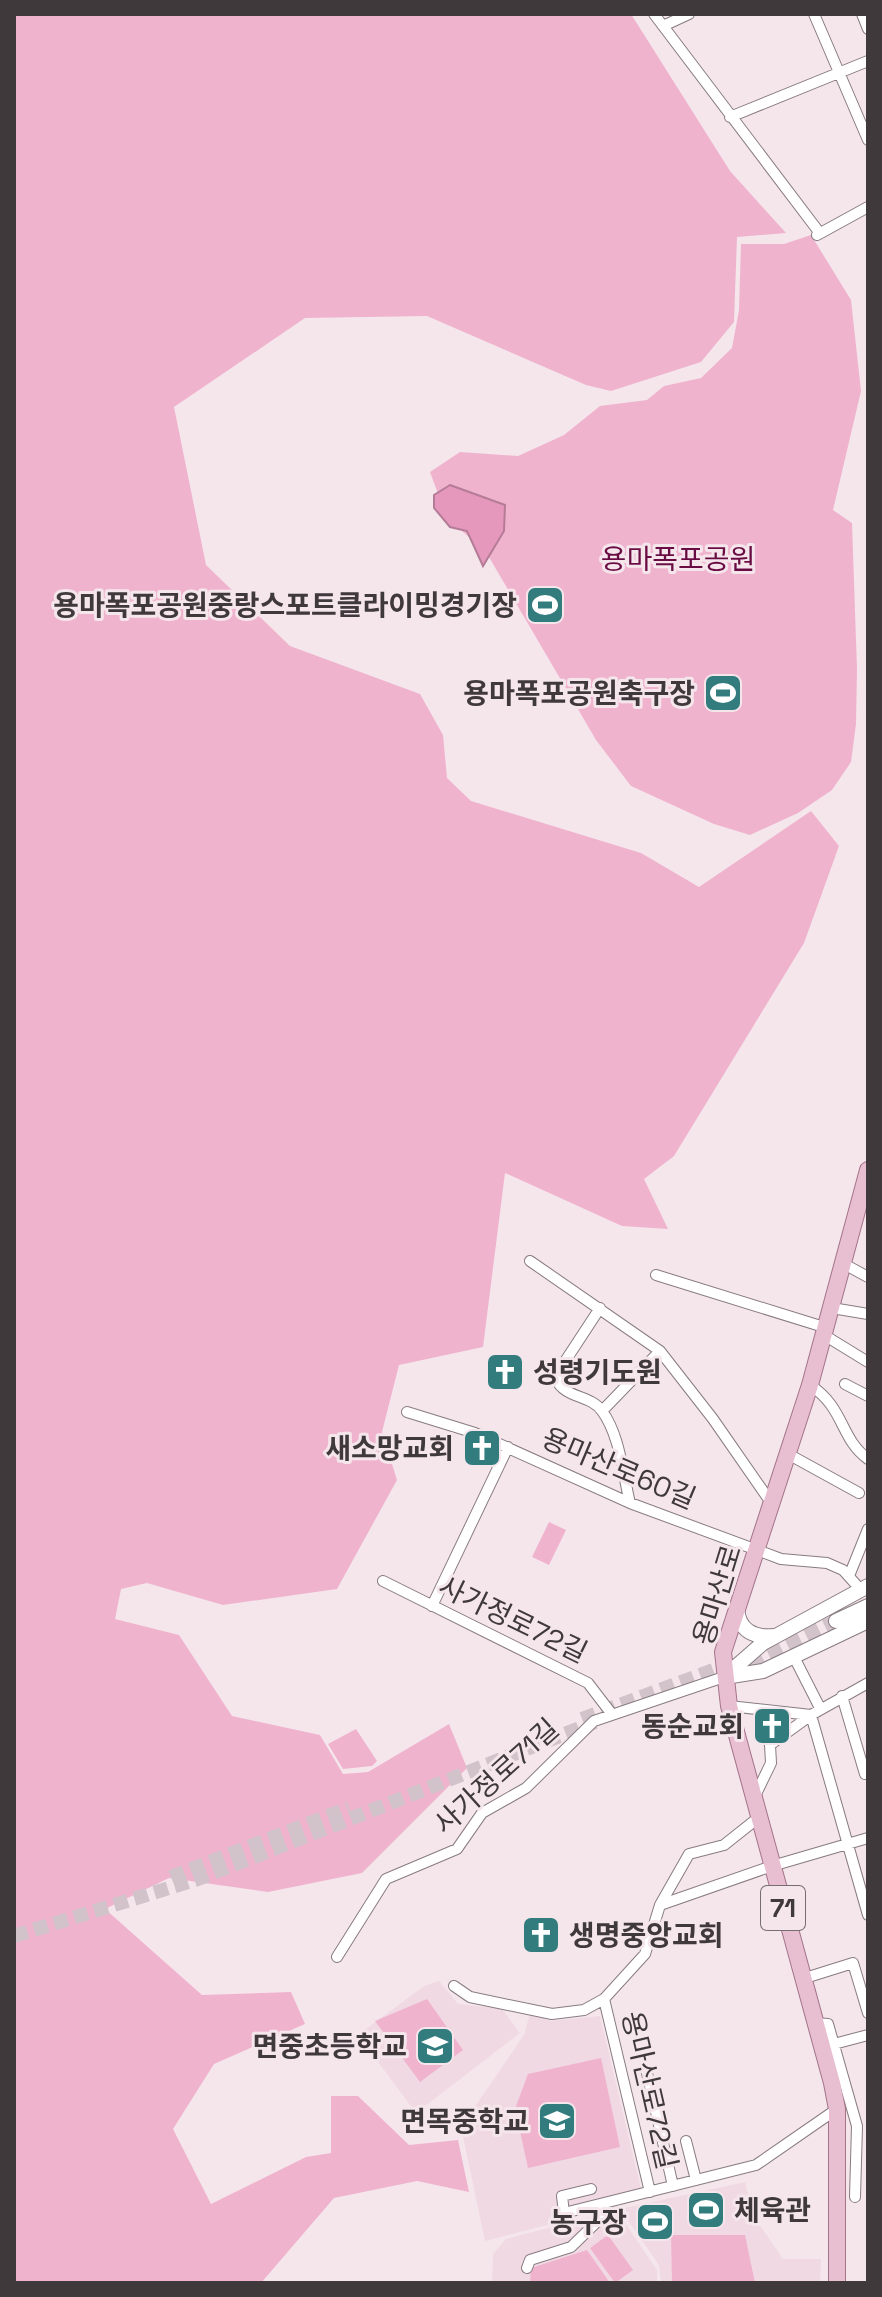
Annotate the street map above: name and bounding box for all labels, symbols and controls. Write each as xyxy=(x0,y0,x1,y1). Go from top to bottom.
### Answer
park label: 용마폭포공원 xyxy=(601,541,755,577)
sports icon: 용마폭포공원중랑스포트클라이밍경기장 xyxy=(524,584,566,626)
place label: 용마폭포공원중랑스포트클라이밍경기장 xyxy=(53,587,517,623)
sports icon: 용마폭포공원축구장 xyxy=(702,672,744,714)
place label: 용마폭포공원축구장 xyxy=(463,675,695,711)
church icon: 성령기도원 xyxy=(484,1351,526,1393)
place label: 성령기도원 xyxy=(533,1354,662,1390)
street label: 용마산로60길 xyxy=(537,1419,701,1517)
church icon: 새소망교회 xyxy=(461,1427,503,1469)
place label: 새소망교회 xyxy=(325,1430,454,1466)
street label: 용마산로 xyxy=(685,1540,749,1650)
street label: 사가정로72길 xyxy=(433,1567,593,1671)
church icon: 동순교회 xyxy=(751,1705,793,1747)
place label: 동순교회 xyxy=(641,1708,744,1744)
street label: 사가정로71길 xyxy=(426,1710,566,1842)
road number: 71 xyxy=(761,1886,805,1930)
church icon: 생명중앙교회 xyxy=(520,1914,562,1956)
place label: 생명중앙교회 xyxy=(569,1917,724,1953)
street label: 용마산로72길 xyxy=(614,2007,686,2173)
school or university icon: 면중초등학교 xyxy=(414,2025,456,2067)
place label: 면중초등학교 xyxy=(252,2028,407,2064)
school or university icon: 면목중학교 xyxy=(536,2100,578,2142)
place label: 면목중학교 xyxy=(400,2103,529,2139)
sports icon: 체육관 xyxy=(685,2189,727,2231)
place label: 체육관 xyxy=(734,2192,811,2228)
sports icon: 농구장 xyxy=(634,2201,676,2243)
place label: 농구장 xyxy=(550,2204,627,2240)

